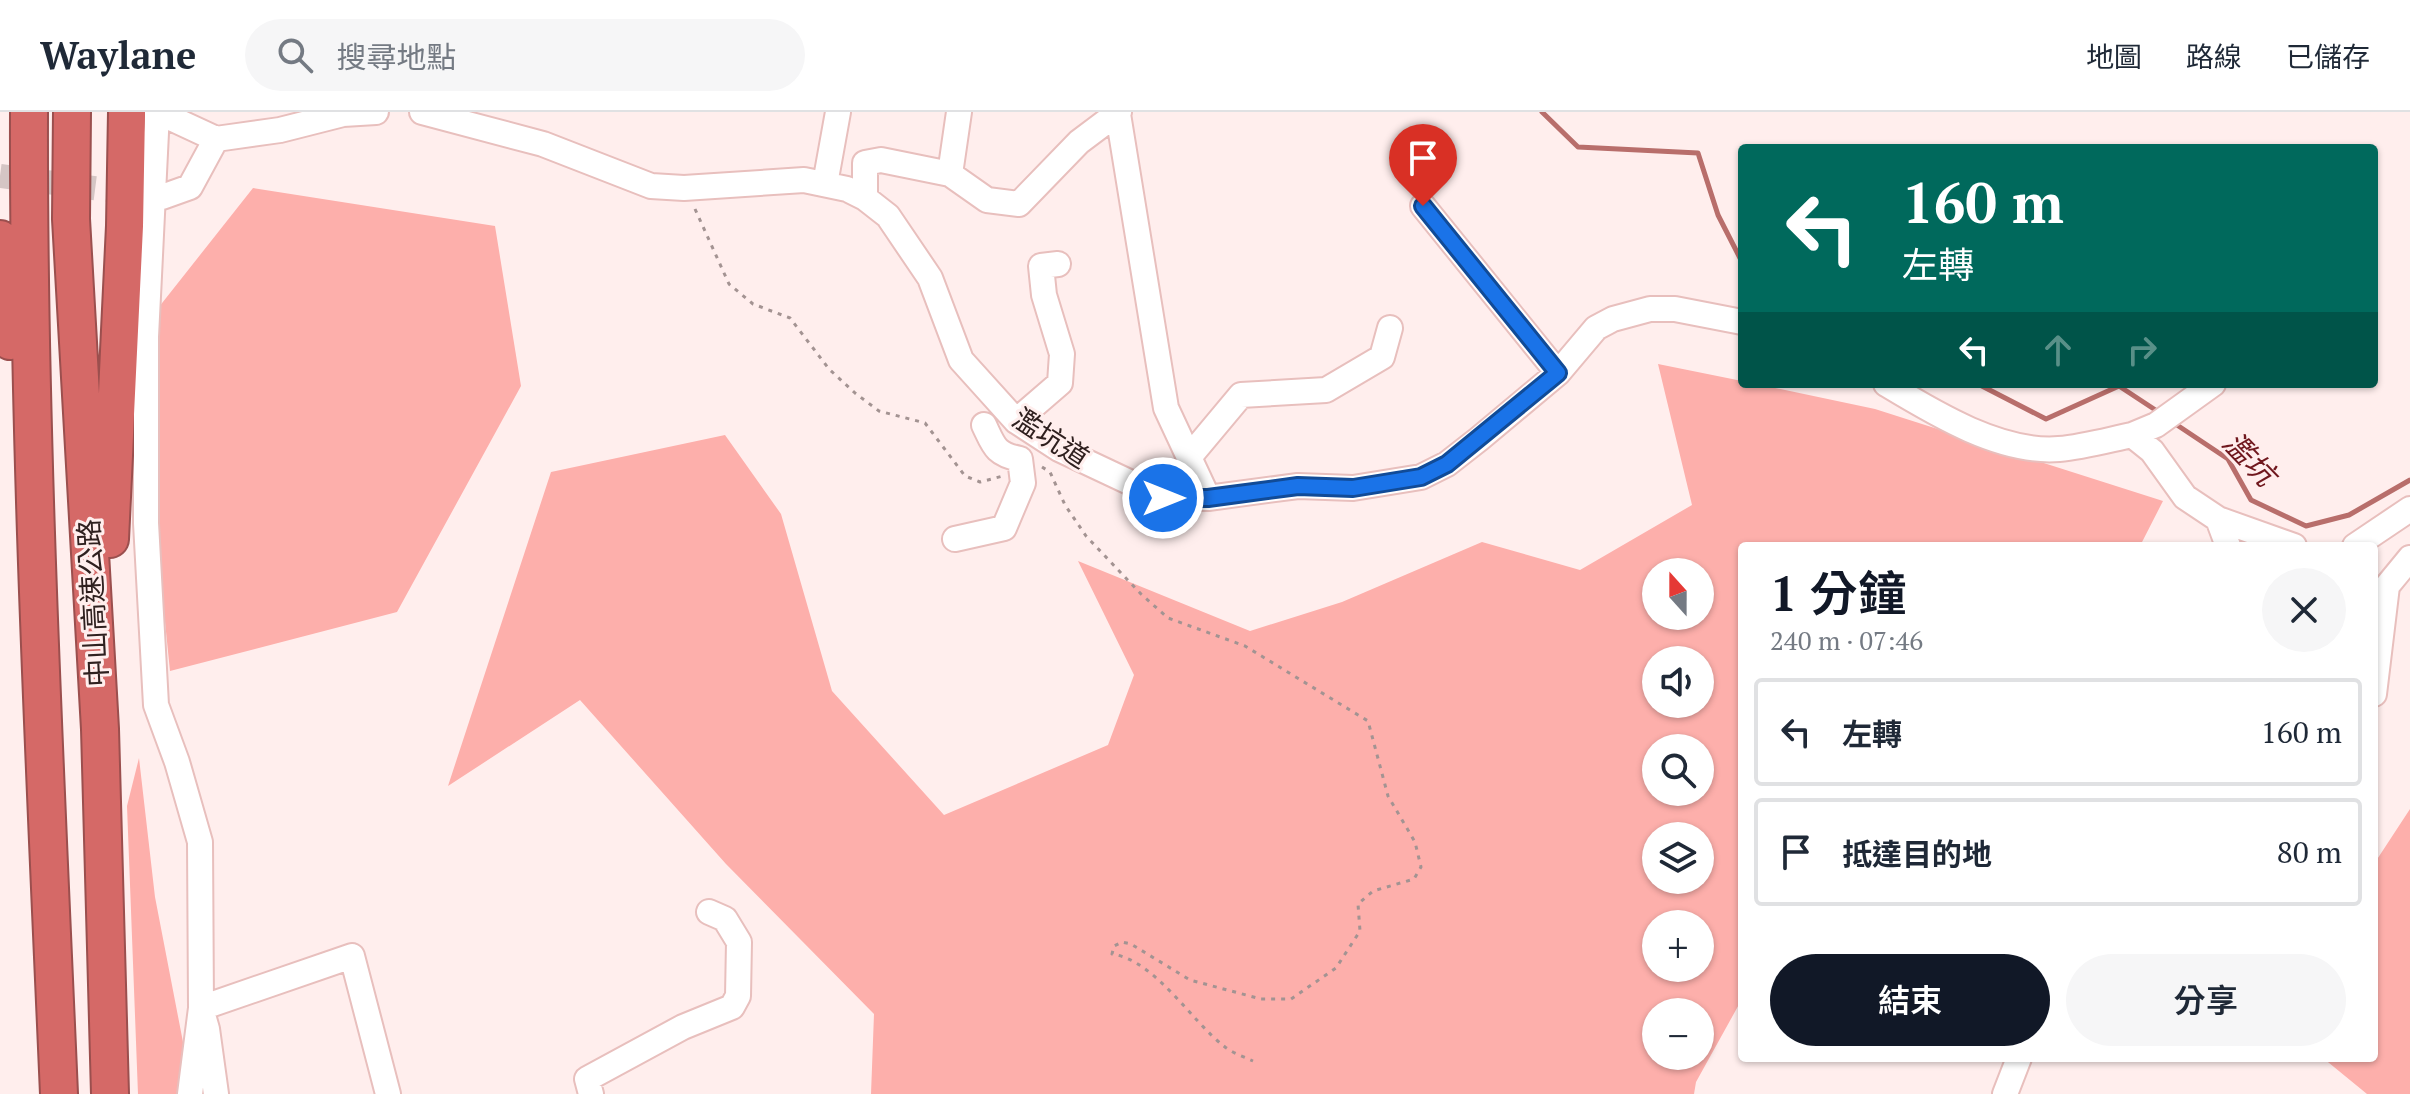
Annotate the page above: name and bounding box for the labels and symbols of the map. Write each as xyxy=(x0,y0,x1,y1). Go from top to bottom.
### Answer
pin xyxy=(1389,124,1457,206)
street label: 濫坑道 xyxy=(1006,399,1097,476)
water label: 濫坑 xyxy=(2214,423,2288,497)
position arrow xyxy=(1121,456,1205,540)
street label: 中山高速公路 xyxy=(70,518,115,688)
north arrow xyxy=(1642,558,1714,630)

